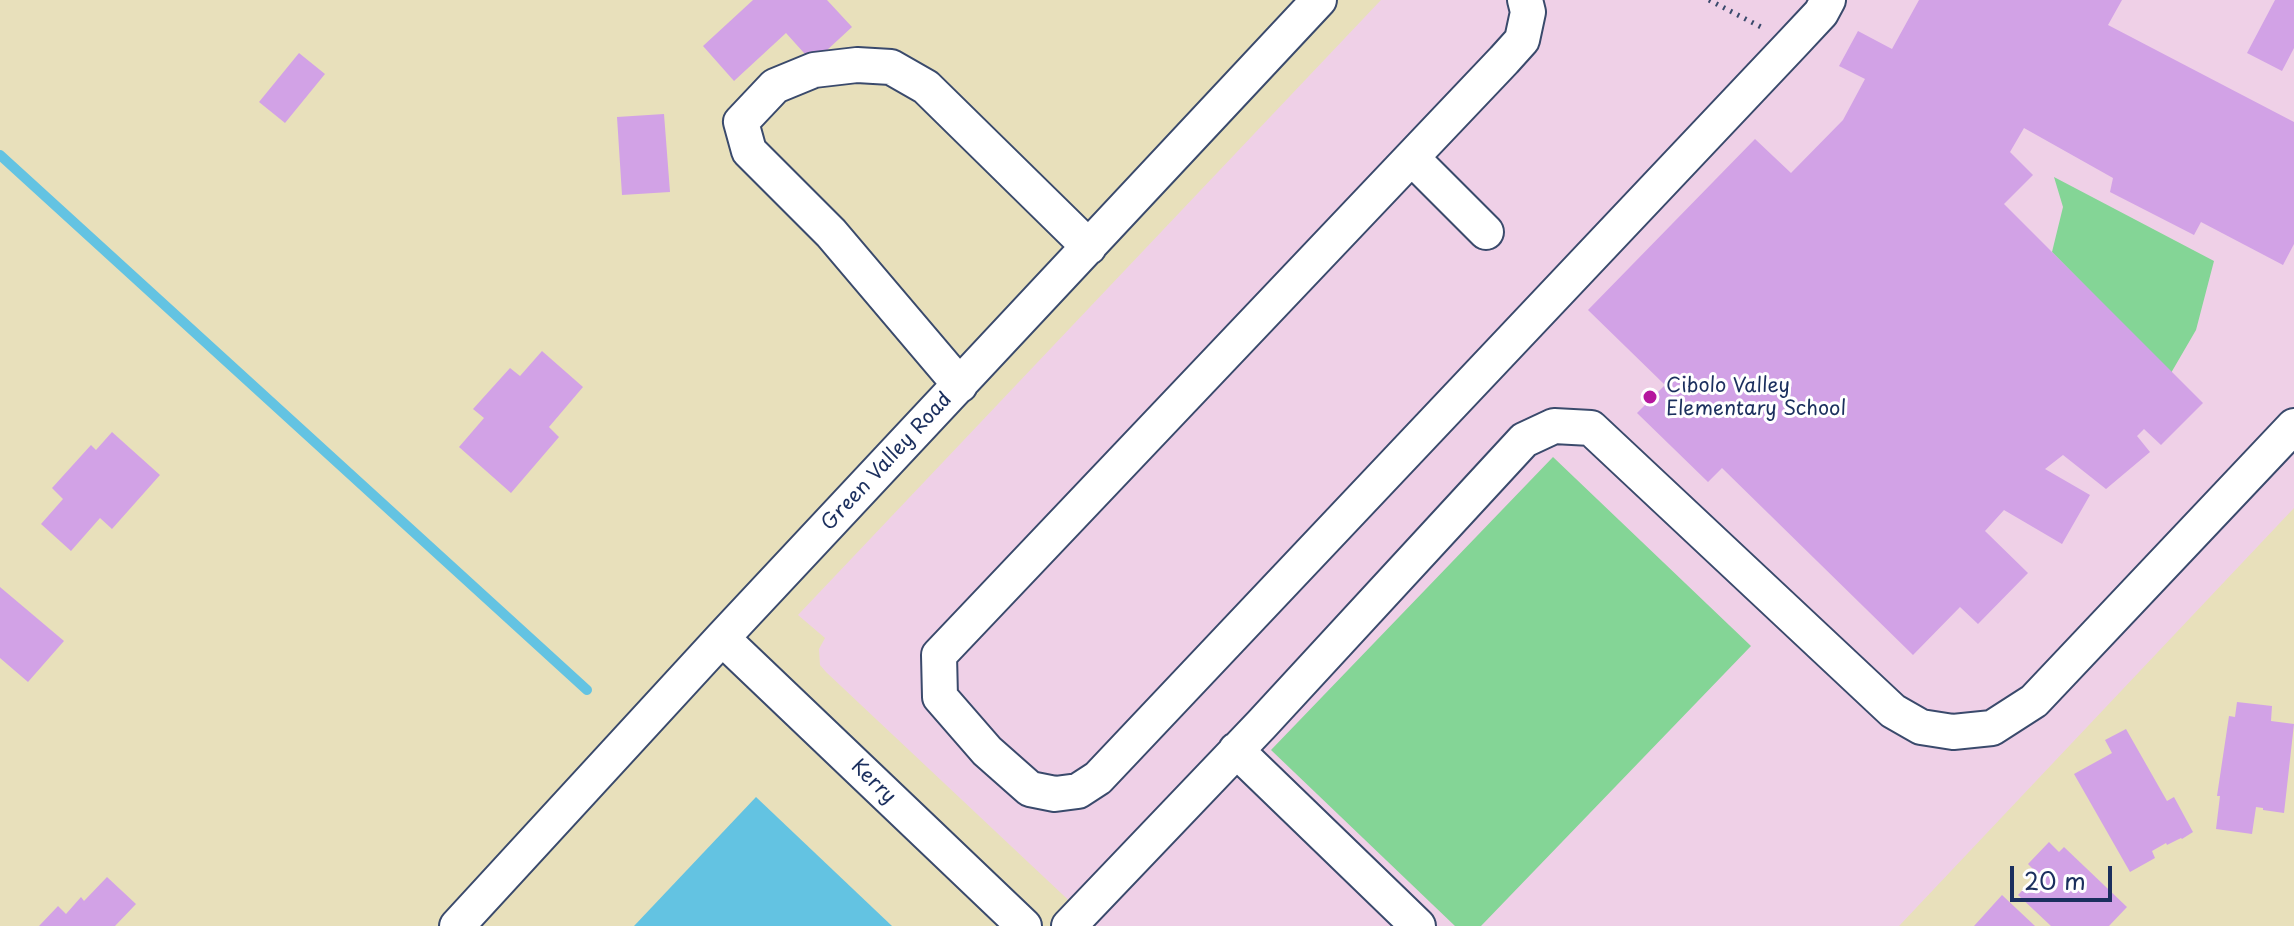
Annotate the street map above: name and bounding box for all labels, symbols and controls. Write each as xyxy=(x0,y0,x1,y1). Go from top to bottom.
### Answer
place label: Cibolo Valley Elementary School xyxy=(1666,374,1846,421)
street label: Green Valley Road xyxy=(817,388,957,536)
marker: Cibolo Valley Elementary School xyxy=(1641,388,1659,406)
street label: Kerry xyxy=(846,755,900,809)
scale bar xyxy=(2014,850,2116,900)
text: 20 m xyxy=(2024,862,2086,898)

